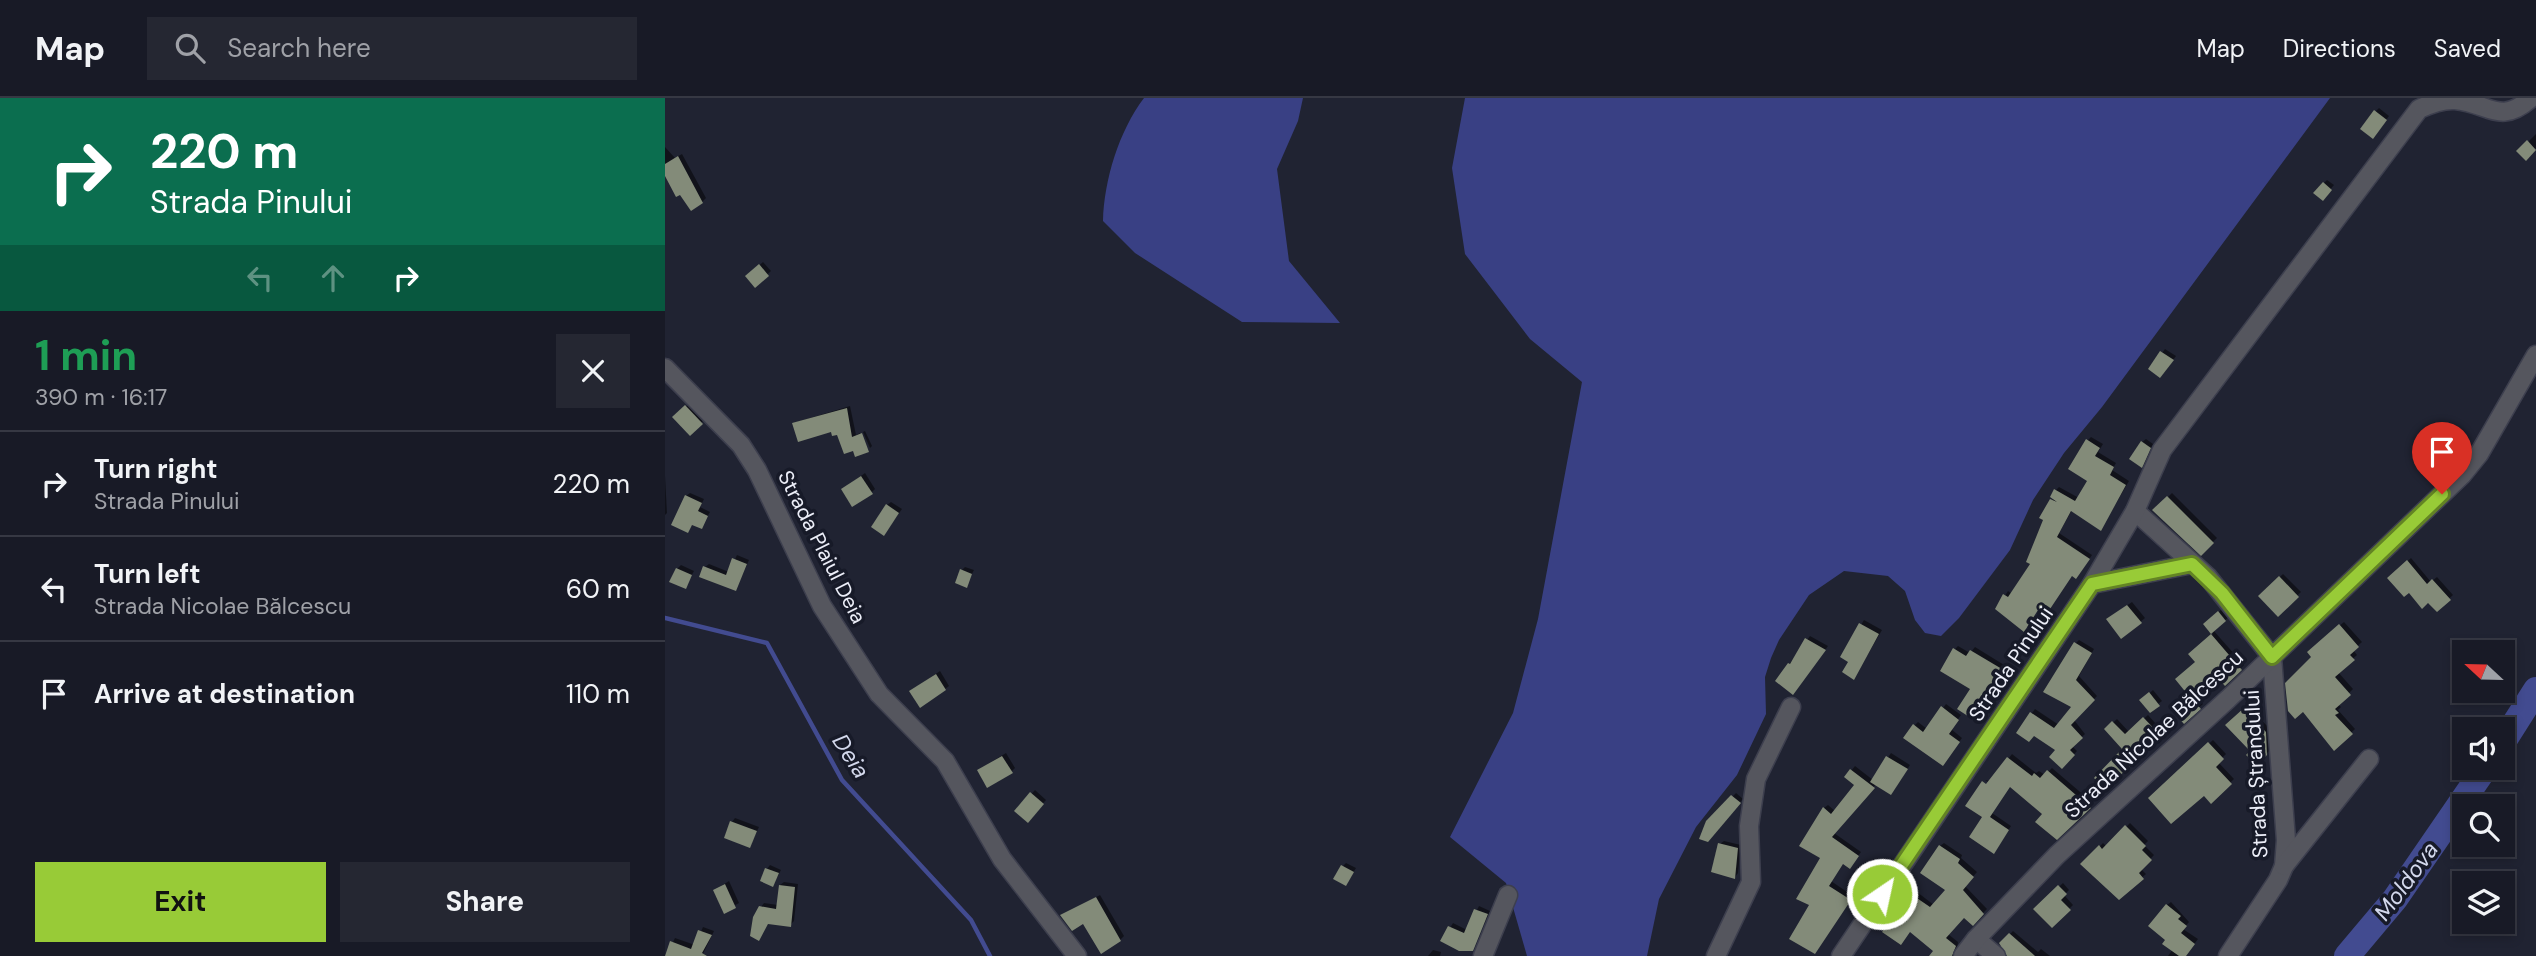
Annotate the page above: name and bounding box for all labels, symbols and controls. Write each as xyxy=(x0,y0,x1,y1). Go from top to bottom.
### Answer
search box xyxy=(147,17,637,80)
text: Map xyxy=(35,27,105,70)
icon: search xyxy=(171,29,209,67)
text: Search here xyxy=(227,31,371,65)
text: Map xyxy=(2197,33,2245,64)
text: Directions xyxy=(2283,33,2396,64)
text: Saved xyxy=(2434,33,2501,64)
text: 220 m xyxy=(150,119,298,183)
icon: right xyxy=(35,126,126,217)
text: Strada Pinului xyxy=(150,181,352,223)
icon: left xyxy=(241,259,279,297)
icon: ahead xyxy=(314,259,352,297)
icon: right xyxy=(387,259,425,297)
text: 1 min xyxy=(35,328,137,383)
button: close xyxy=(556,334,630,408)
text: 390 m · 16:17 xyxy=(35,382,167,412)
pin xyxy=(2412,422,2472,494)
icon: arrive xyxy=(2423,433,2461,471)
text: Turn right xyxy=(94,452,218,486)
icon: right xyxy=(35,465,73,503)
street label: Strada Plaiul Deia xyxy=(771,466,873,628)
text: 220 m xyxy=(552,467,630,501)
text: Strada Pinului xyxy=(94,486,240,516)
text: Turn left xyxy=(94,557,201,591)
icon: left xyxy=(35,570,73,608)
text: 60 m xyxy=(566,572,630,606)
text: Strada Nicolae Bălcescu xyxy=(94,591,351,621)
street label: Strada Pinului xyxy=(1962,601,2060,727)
north arrow xyxy=(2452,640,2515,704)
map controls xyxy=(2452,640,2515,934)
street label: Strada Nicolae Bălcescu xyxy=(2059,644,2249,824)
icon: arrive xyxy=(35,675,73,713)
text: Arrive at destination xyxy=(94,677,355,711)
text: 110 m xyxy=(566,677,630,711)
street label: Strada Ștrandului xyxy=(2238,689,2274,859)
button: sound xyxy=(2452,717,2515,780)
water label: Deia xyxy=(826,728,876,784)
button: search xyxy=(2452,794,2515,857)
water label: Moldova xyxy=(2367,836,2445,926)
position arrow xyxy=(1845,857,1919,931)
button: Exit xyxy=(35,862,326,942)
button: Share xyxy=(340,862,630,942)
button: layers xyxy=(2452,871,2515,934)

